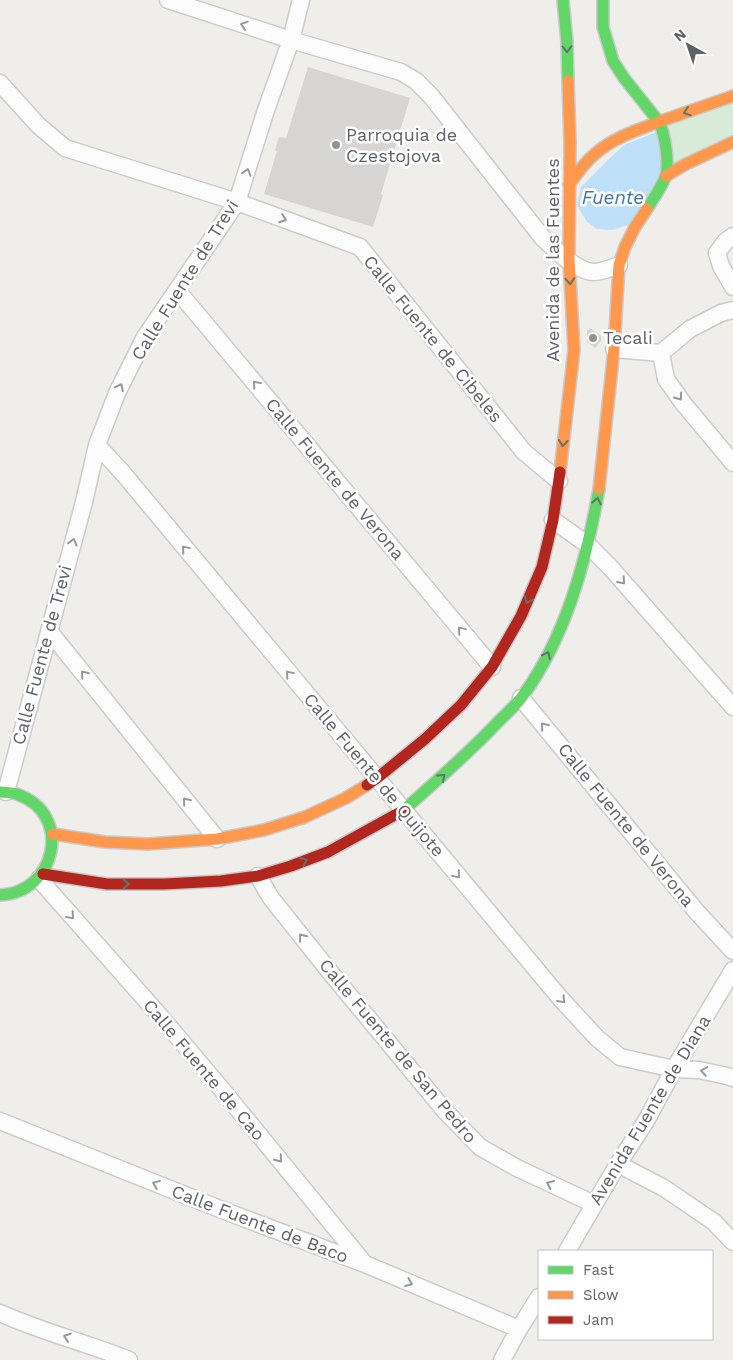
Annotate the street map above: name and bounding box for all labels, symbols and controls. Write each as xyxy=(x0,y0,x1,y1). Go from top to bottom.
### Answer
north arrow xyxy=(663,20,713,70)
one-way arrow xyxy=(241,21,249,31)
text: N xyxy=(671,26,689,45)
one-way arrow xyxy=(562,45,572,53)
one-way arrow xyxy=(683,107,692,117)
place label: Parroquia de Czestojova xyxy=(346,124,457,166)
marker: Parroquia de Czestojova xyxy=(330,139,342,151)
street label: Avenida de las Fuentes xyxy=(542,158,563,362)
one-way arrow xyxy=(241,169,251,177)
water label: Fuente xyxy=(582,186,644,209)
street label: Calle Fuente de Trevi xyxy=(127,196,243,364)
one-way arrow xyxy=(278,213,287,223)
street label: Calle Fuente de Cibeles xyxy=(360,251,507,426)
one-way arrow xyxy=(565,277,576,285)
place label: Tecali xyxy=(603,327,653,348)
marker: Tecali xyxy=(587,332,599,344)
one-way arrow xyxy=(253,381,262,390)
one-way arrow xyxy=(114,383,124,392)
one-way arrow xyxy=(673,392,682,401)
street label: Calle Fuente de Verona xyxy=(262,394,409,564)
one-way arrow xyxy=(558,439,569,447)
one-way arrow xyxy=(591,497,602,505)
one-way arrow xyxy=(67,537,78,546)
one-way arrow xyxy=(182,545,191,554)
street label: Calle Fuente de Trevi xyxy=(7,563,76,747)
one-way arrow xyxy=(616,575,625,584)
one-way arrow xyxy=(523,595,534,604)
one-way arrow xyxy=(458,627,467,636)
one-way arrow xyxy=(541,651,551,660)
one-way arrow xyxy=(286,670,295,679)
one-way arrow xyxy=(81,671,90,680)
street label: Calle Fuente de Quijote xyxy=(300,688,449,861)
one-way arrow xyxy=(541,723,550,732)
street label: Calle Fuente de Verona xyxy=(554,739,699,911)
one-way arrow xyxy=(436,774,445,783)
one-way arrow xyxy=(184,798,192,807)
one-way arrow xyxy=(299,857,308,867)
one-way arrow xyxy=(452,869,460,878)
one-way arrow xyxy=(123,879,131,889)
one-way arrow xyxy=(65,910,74,919)
one-way arrow xyxy=(298,933,307,942)
street label: Calle Fuente de San Pedro xyxy=(315,954,482,1147)
one-way arrow xyxy=(556,994,565,1003)
street label: Calle Fuente de Cao xyxy=(139,995,270,1145)
street label: Avenida Fuente de Diana xyxy=(584,1011,715,1209)
one-way arrow xyxy=(700,1067,708,1077)
one-way arrow xyxy=(274,1153,282,1162)
one-way arrow xyxy=(152,1179,160,1189)
street label: Calle Fuente de Baco xyxy=(169,1180,351,1267)
one-way arrow xyxy=(546,1180,555,1190)
legend xyxy=(538,1250,713,1340)
text: Fast xyxy=(583,1261,615,1279)
one-way arrow xyxy=(405,1277,413,1287)
text: Slow xyxy=(583,1286,619,1304)
text: Jam xyxy=(583,1311,614,1329)
one-way arrow xyxy=(64,1333,72,1343)

